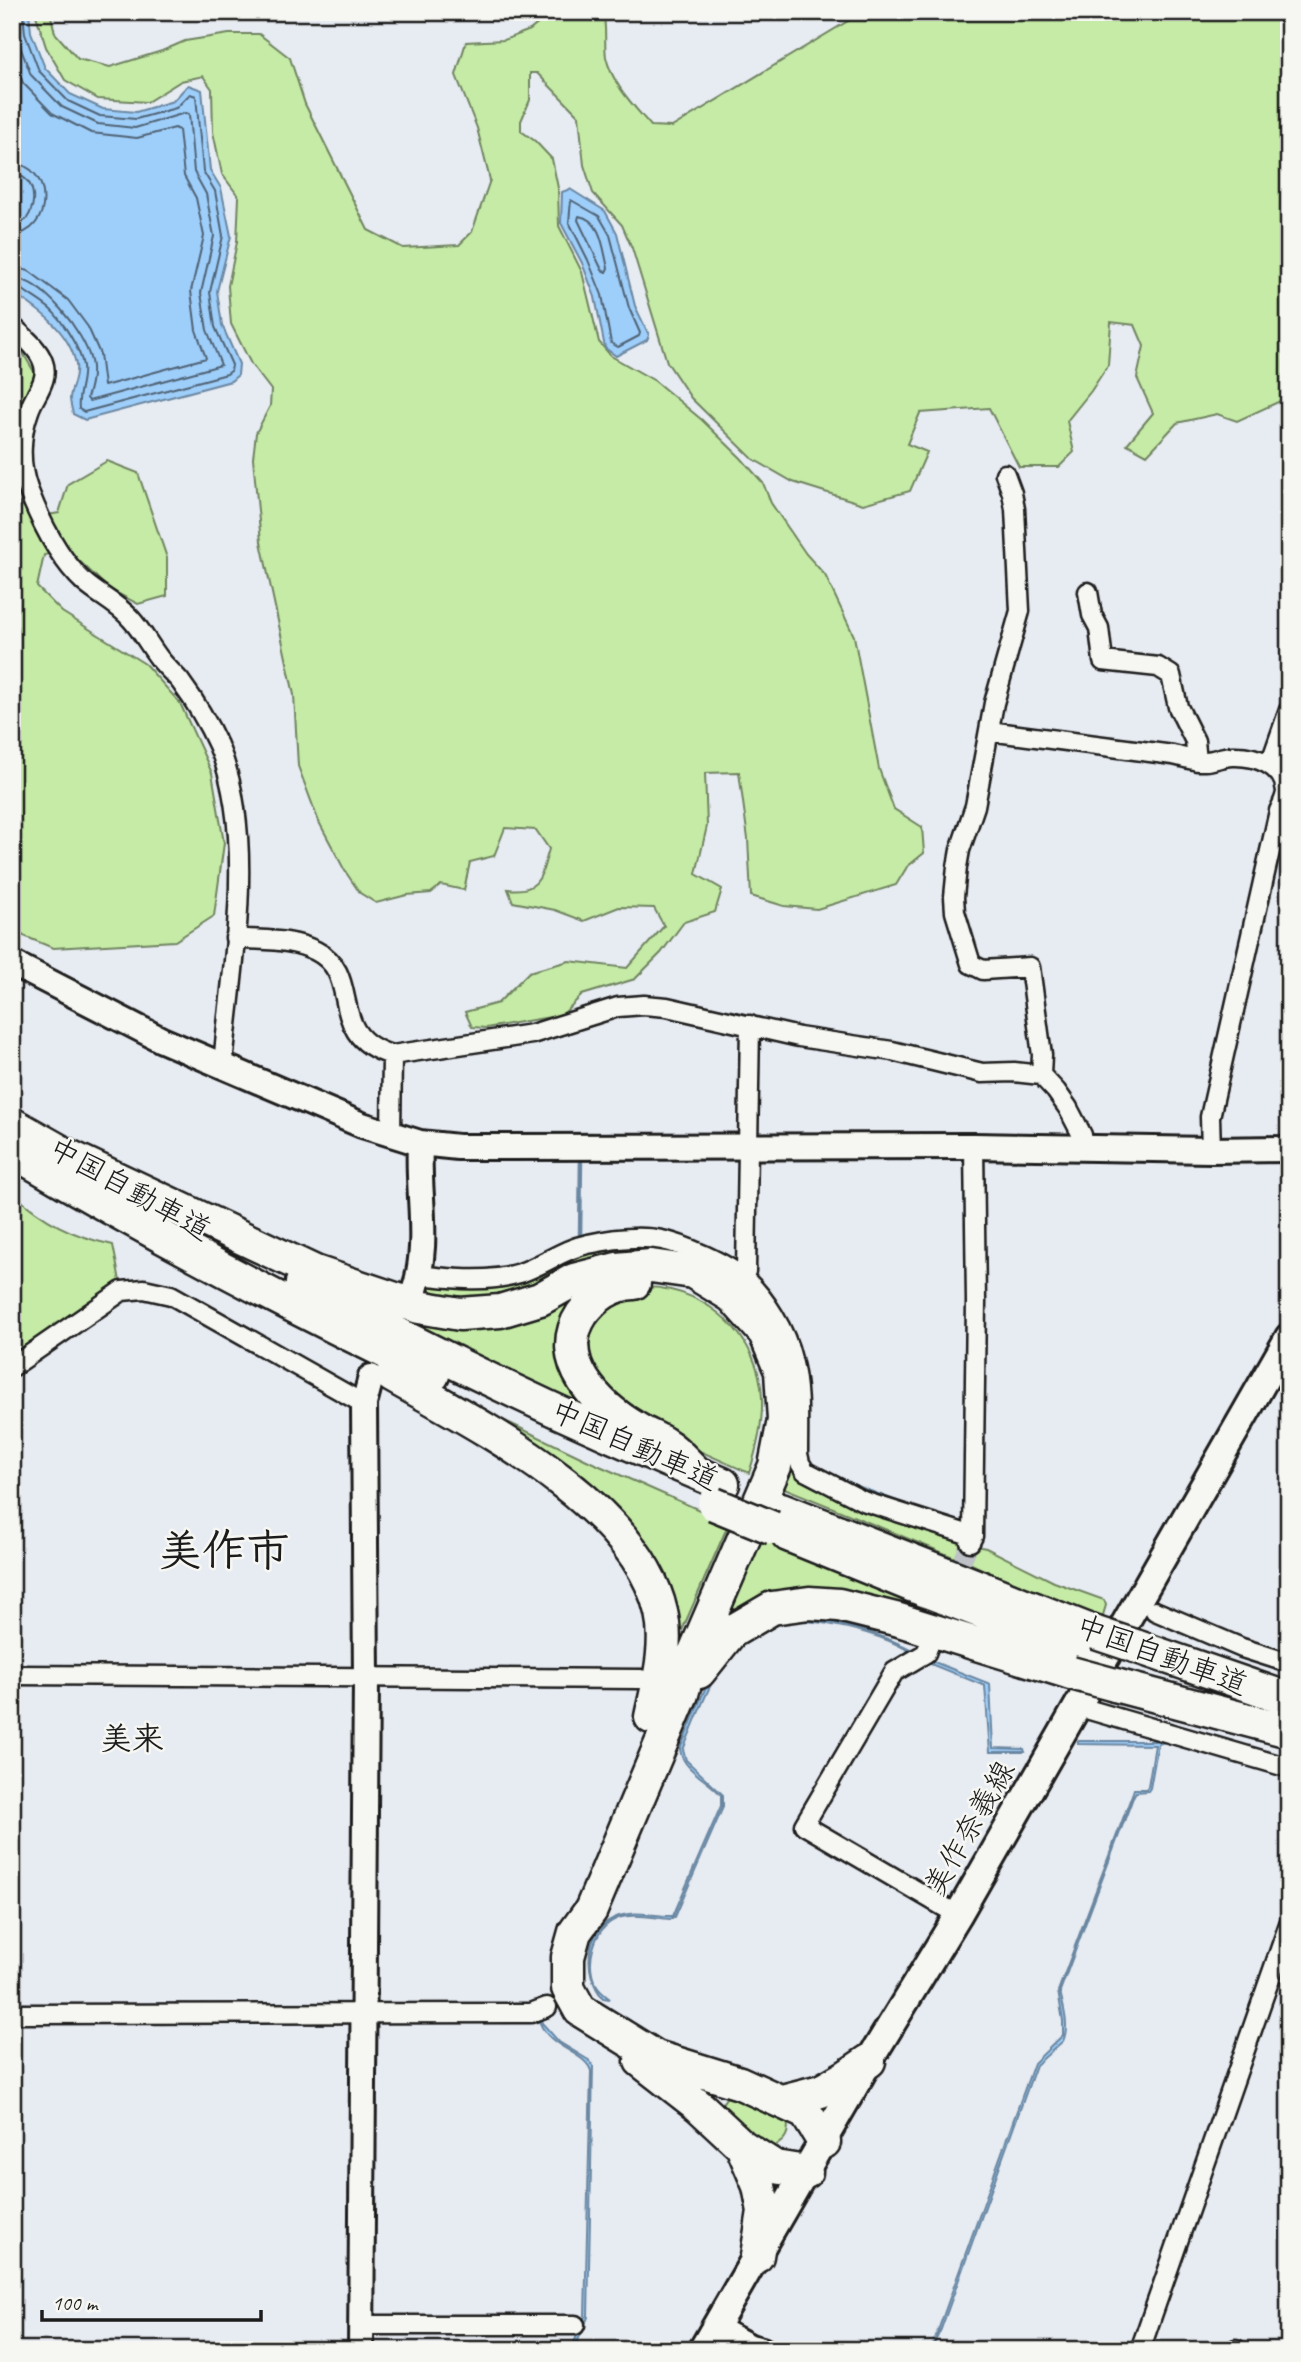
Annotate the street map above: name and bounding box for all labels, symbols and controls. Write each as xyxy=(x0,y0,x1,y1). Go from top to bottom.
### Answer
street label: 中国自動車道 xyxy=(42,1129,218,1249)
street label: 中国自動車道 xyxy=(545,1391,725,1499)
district label: 美作市 xyxy=(158,1523,290,1578)
street label: 中国自動車道 xyxy=(1071,1606,1253,1704)
district label: 美来 xyxy=(100,1718,164,1759)
street label: 美作奈義線 xyxy=(915,1754,1023,1902)
scale bar xyxy=(42,2278,261,2322)
text: 100 m xyxy=(52,2290,99,2316)

